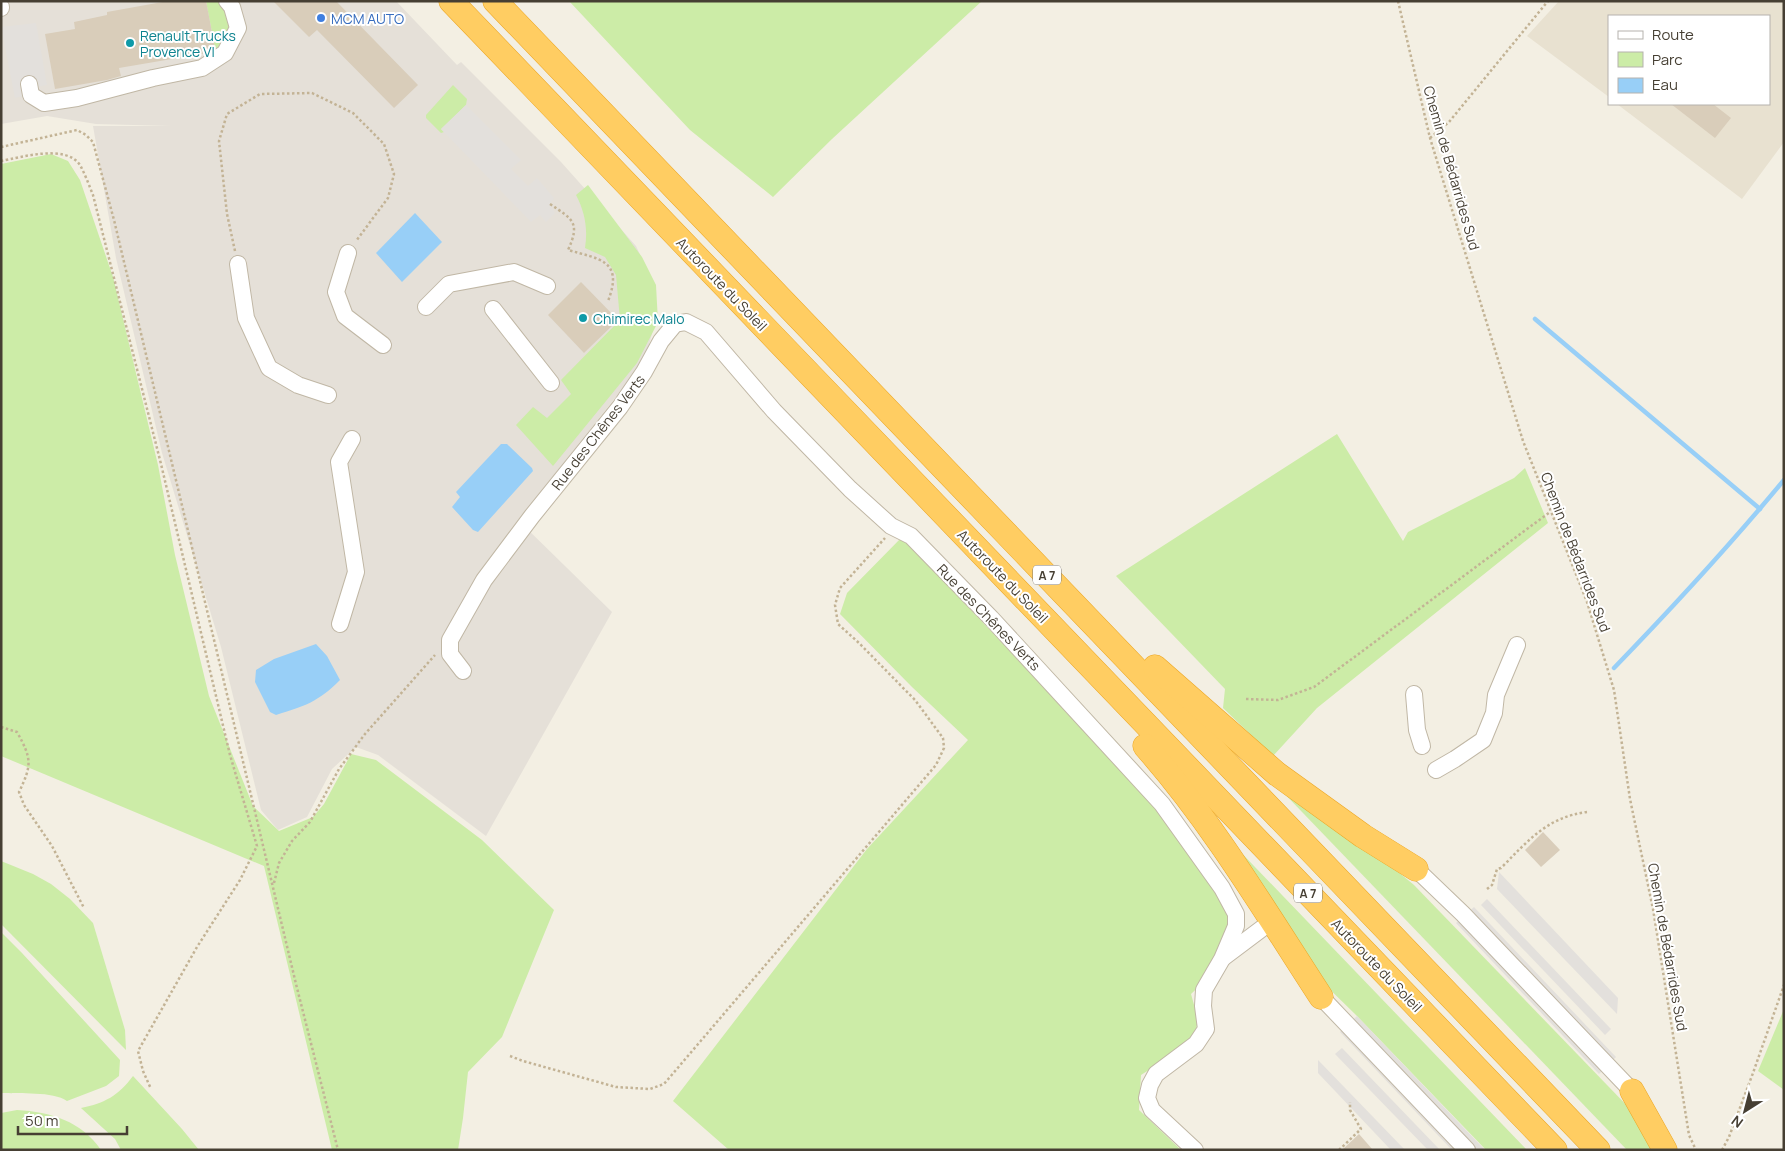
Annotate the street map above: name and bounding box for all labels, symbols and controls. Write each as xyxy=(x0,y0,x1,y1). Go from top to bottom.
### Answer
place label: MCM AUTO xyxy=(331,9,404,28)
marker: MCM AUTO xyxy=(315,12,327,24)
legend xyxy=(1608,15,1770,105)
text: Route xyxy=(1652,24,1694,45)
place label: Renault Trucks Provence VI xyxy=(140,26,236,61)
marker: Renault Trucks Provence VI xyxy=(124,37,136,49)
text: Parc xyxy=(1652,49,1683,70)
text: Eau xyxy=(1652,74,1678,95)
street label: Chemin de Bédarrides Sud xyxy=(1419,84,1485,252)
street label: Autoroute du Soleil xyxy=(672,233,772,335)
place label: Chimirec Malo xyxy=(593,309,684,328)
marker: Chimirec Malo xyxy=(577,312,589,324)
street label: Rue des Chênes Verts xyxy=(547,370,649,494)
street label: Chemin de Bédarrides Sud xyxy=(1537,469,1615,635)
street label: Autoroute du Soleil xyxy=(953,525,1053,627)
street label: Rue des Chênes Verts xyxy=(933,560,1045,674)
road number: A 7 xyxy=(1033,566,1061,584)
street label: Chemin de Bédarrides Sud xyxy=(1644,862,1692,1032)
road number: A 7 xyxy=(1294,884,1322,902)
street label: Autoroute du Soleil xyxy=(1327,914,1427,1016)
north arrow xyxy=(1720,1086,1770,1136)
scale bar xyxy=(18,1104,126,1136)
text: 50 m xyxy=(25,1110,59,1131)
text: N xyxy=(1727,1111,1747,1133)

